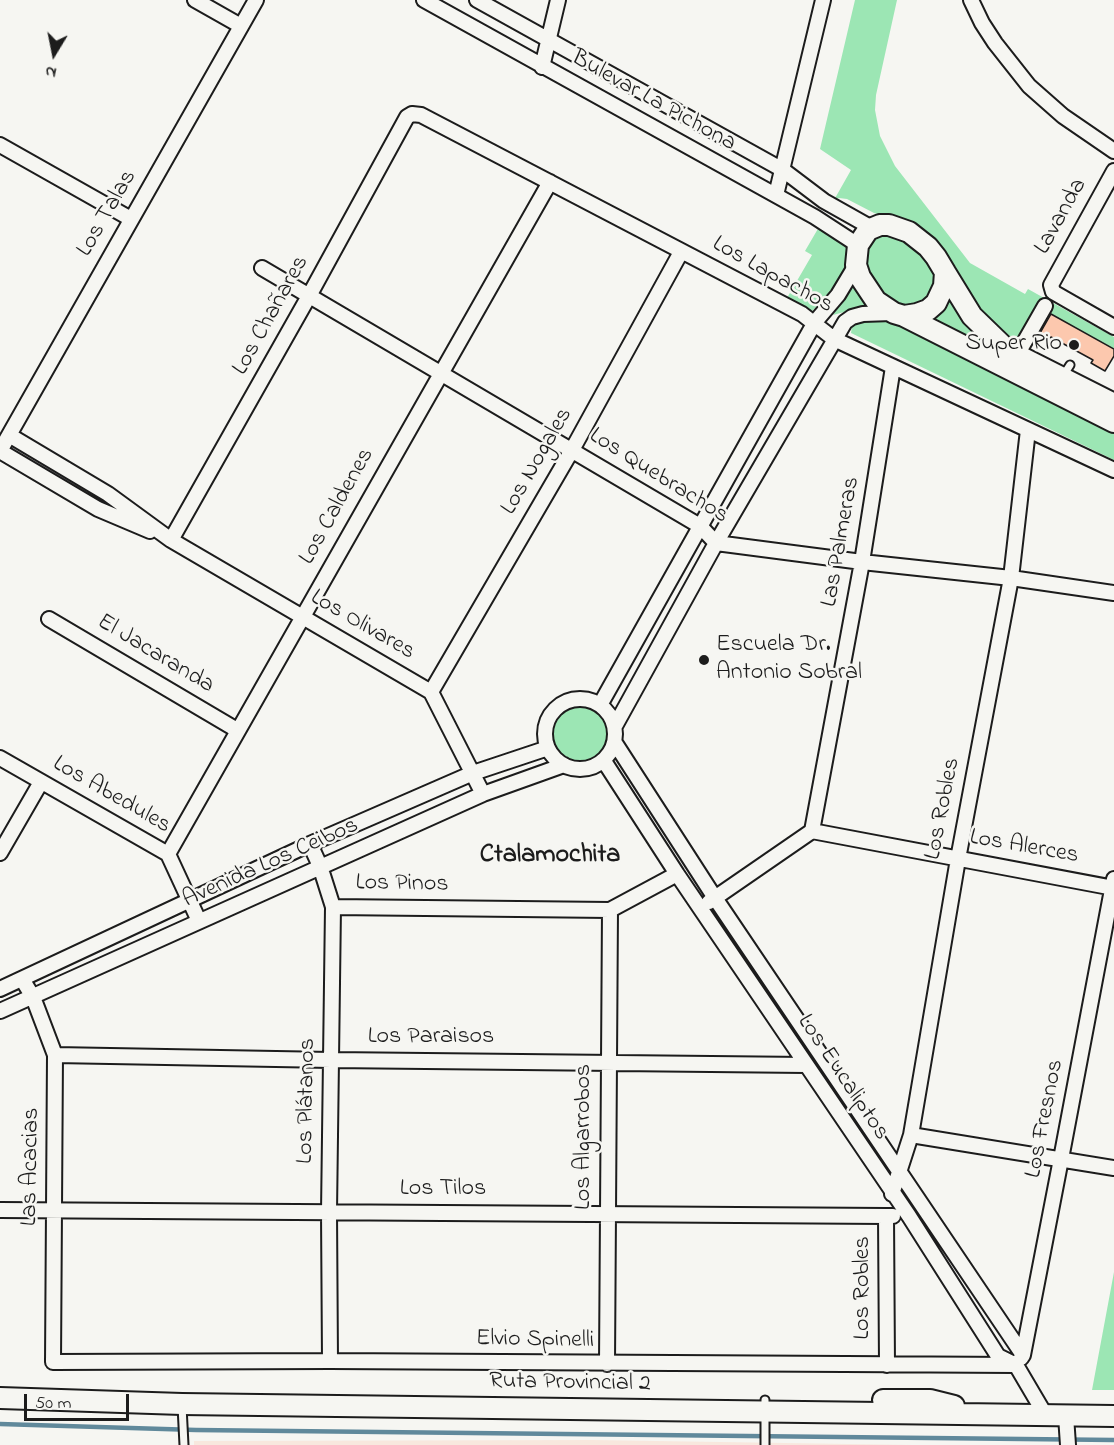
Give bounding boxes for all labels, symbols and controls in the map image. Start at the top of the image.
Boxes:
north arrow [24,24,84,84]
street label: Bulevar La Pichona [565,45,741,159]
text: N [43,59,58,84]
street label: Los Talas [72,165,144,263]
street label: Lavanda [1029,174,1095,260]
street label: Los Lapachos [706,231,838,321]
street label: Los Chañares [227,251,317,381]
place label: Super Rio [966,331,1062,359]
marker: Super Rio [1067,338,1081,352]
street label: Los Nogales [496,403,580,521]
street label: Los Quebrachos [583,423,733,531]
street label: Los Caldenes [294,444,382,570]
street label: Las Palmeras [816,475,868,609]
street label: Los Olivares [304,584,420,668]
street label: El Jacaranda [91,609,219,701]
place label: Escuela Dr. Antonio Sobral [716,632,862,688]
marker: Escuela Dr. Antonio Sobral [697,653,711,667]
street label: Los Abedules [47,751,175,841]
street label: Los Robles [920,755,968,863]
street label: Avenida Los Ceibos [179,812,363,916]
street label: Los Alerces [967,824,1081,872]
district label: Ctalamochita [480,841,620,873]
street label: Los Pinos [355,870,449,900]
street label: Los Eucaliptos [789,1010,895,1146]
street label: Los Paraisos [368,1024,494,1052]
street label: Los Plátanos [293,1038,323,1164]
street label: Los Fresnos [1020,1057,1072,1181]
street label: Los Algarrobos [571,1064,599,1210]
street label: Las Acacias [17,1107,47,1227]
street label: Los Tilos [400,1176,486,1204]
street label: Los Robles [850,1236,878,1340]
street label: Elvio Spinelli [476,1326,594,1356]
street label: Ruta Provincial 2 [489,1368,651,1400]
scale bar [27,1382,132,1420]
text: 50 m [35,1391,72,1417]

